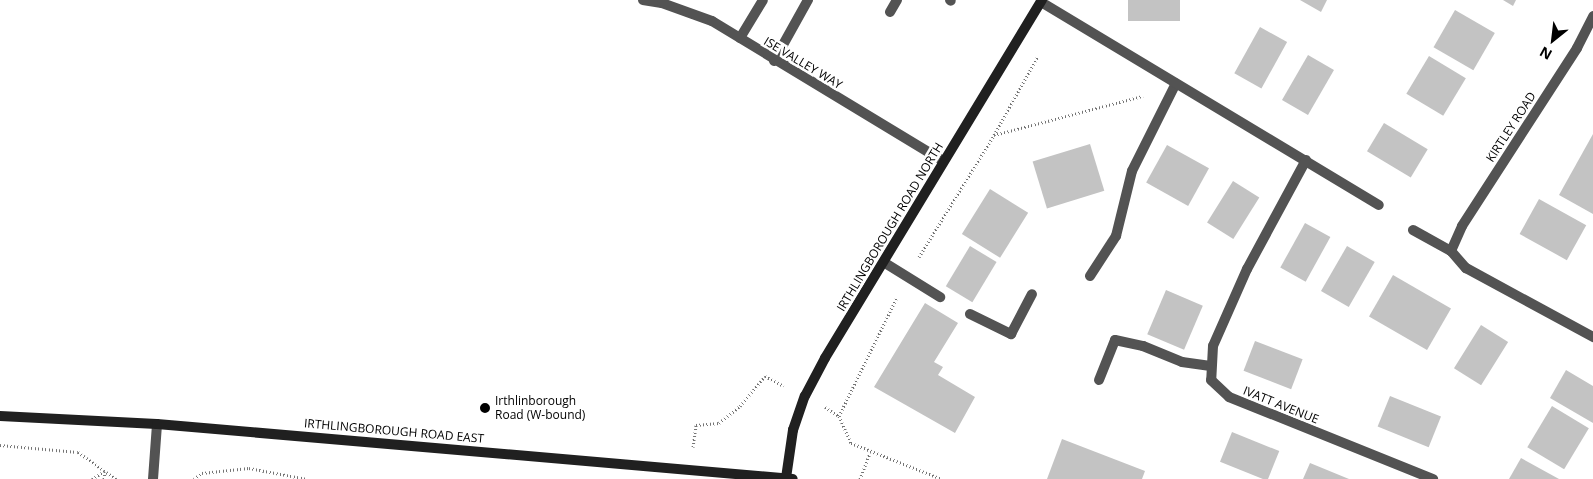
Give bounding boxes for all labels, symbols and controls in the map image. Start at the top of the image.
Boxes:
north arrow [1528,15,1578,65]
street label: ISE VALLEY WAY [761,34,845,92]
text: N [1536,42,1555,65]
street label: KIRTLEY ROAD [1483,89,1539,165]
street label: IRTHLINGBOROUGH ROAD NORTH [834,140,946,314]
street label: IVATT AVENUE [1241,383,1321,427]
place label: Irthlinborough Road (W-bound) [495,394,585,422]
marker: Irthlinborough Road (W-bound) [479,402,491,414]
street label: IRTHLINGBOROUGH ROAD EAST [303,416,485,446]

